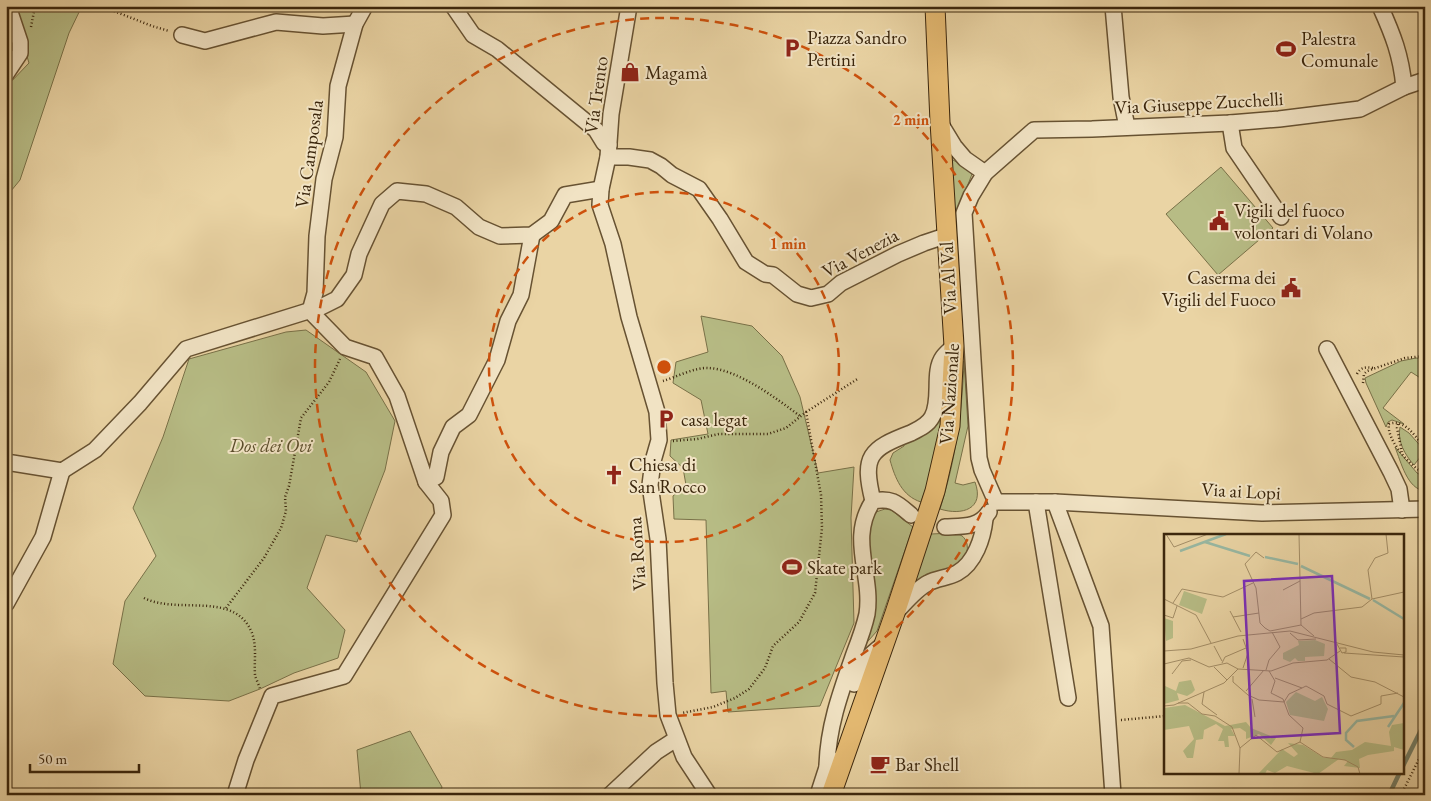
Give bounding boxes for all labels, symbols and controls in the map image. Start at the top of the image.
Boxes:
place label: Piazza Sandro Pertini [807,25,907,72]
place label: Palestra Comunale [1301,26,1378,73]
parking icon: Piazza Sandro Pertini [781,37,803,59]
sports icon: Palestra Comunale [1275,38,1297,60]
street label: Via Trento [578,54,614,136]
place label: Magamà [645,60,708,85]
shop icon: Magamà [619,61,641,83]
street label: Via Giuseppe Zucchelli [1114,86,1284,120]
street label: Via Camposala [289,98,329,210]
text: 2 min [893,110,930,129]
place label: Vigili del fuoco volontari di Volano [1234,198,1373,245]
public building icon: Vigili del fuoco volontari di Volano [1208,210,1230,232]
street label: Via Venezia [817,222,903,284]
text: 1 min [770,234,807,253]
street label: Via Al Val [934,240,962,315]
place label: Caserma dei Vigili del Fuoco [1162,265,1276,312]
public building icon: Caserma dei Vigili del Fuoco [1280,277,1302,299]
street label: Via Nazionale [933,343,965,445]
centre of rings [655,358,673,376]
place label: casa legat [681,407,747,432]
parking icon: casa legat [655,408,677,430]
park label: Dos dei Ovi [229,433,314,458]
place label: Chiesa di San Rocco [629,452,706,499]
church icon: Chiesa di San Rocco [603,464,625,486]
street label: Via ai Lopi [1201,476,1282,506]
street label: Via Roma [622,516,652,592]
inset map [1164,534,1404,774]
place label: Skate park [807,555,883,580]
sports icon: Skate park [781,556,803,578]
scale bar [30,741,139,773]
text: 50 m [38,749,67,768]
place label: Bar Shell [895,752,959,777]
cafe icon: Bar Shell [869,753,891,775]

